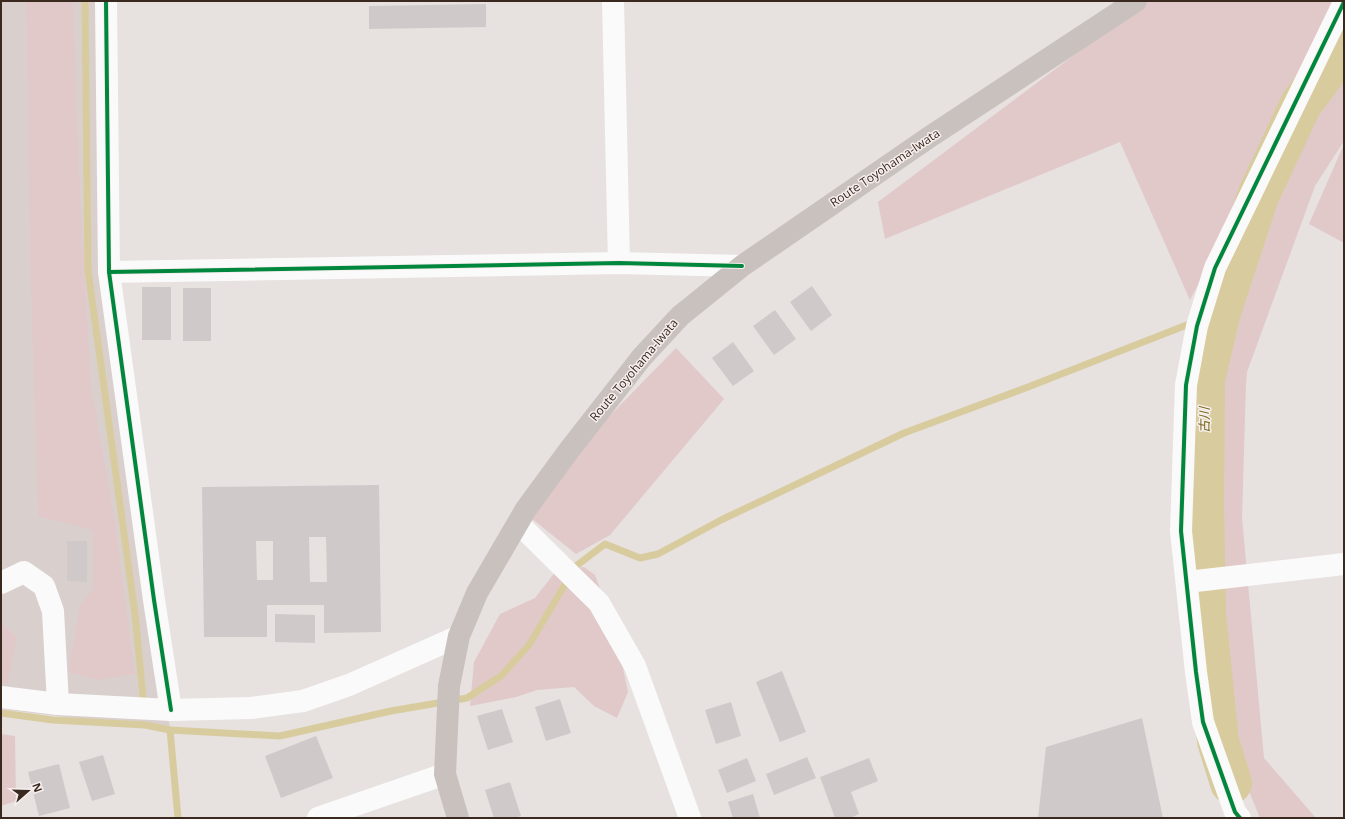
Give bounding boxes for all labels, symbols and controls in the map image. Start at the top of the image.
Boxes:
street label: Route Toyohama-Iwata [826,124,943,211]
street label: Route Toyohama-Iwata [586,315,682,425]
water label: 古川 [1195,405,1213,433]
north arrow [8,771,48,811]
text: N [29,781,46,794]

